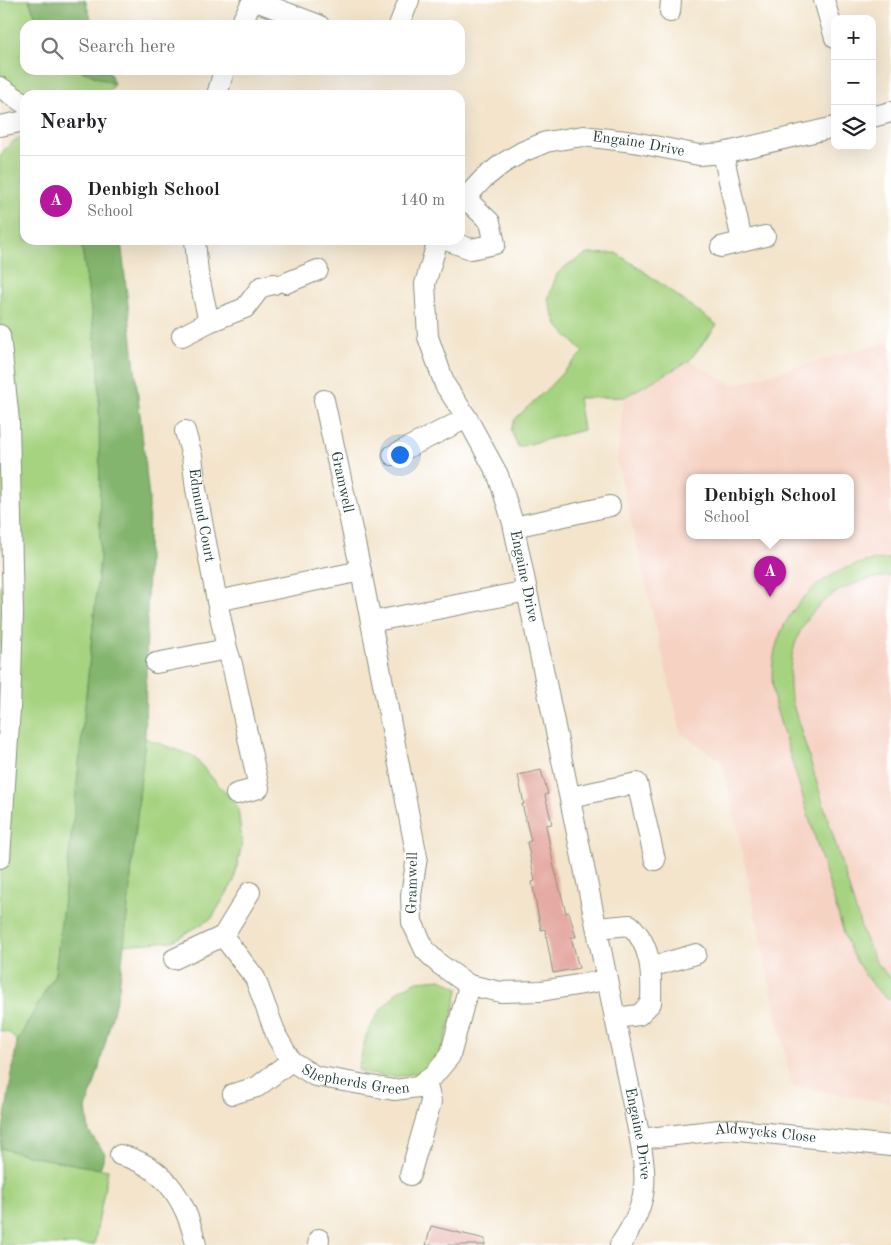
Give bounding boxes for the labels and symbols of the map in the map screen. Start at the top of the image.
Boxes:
street label: Engaine Drive [591,130,686,159]
your location [387,442,413,468]
street label: Gramwell [328,450,356,514]
street label: Edmund Court [186,467,217,564]
street label: Engaine Drive [507,529,541,623]
pin: A [754,556,786,597]
street label: Gramwell [405,852,421,914]
street label: Shepherds Green [298,1062,411,1098]
street label: Engaine Drive [622,1086,652,1180]
street label: Aldwycks Close [714,1121,817,1146]

